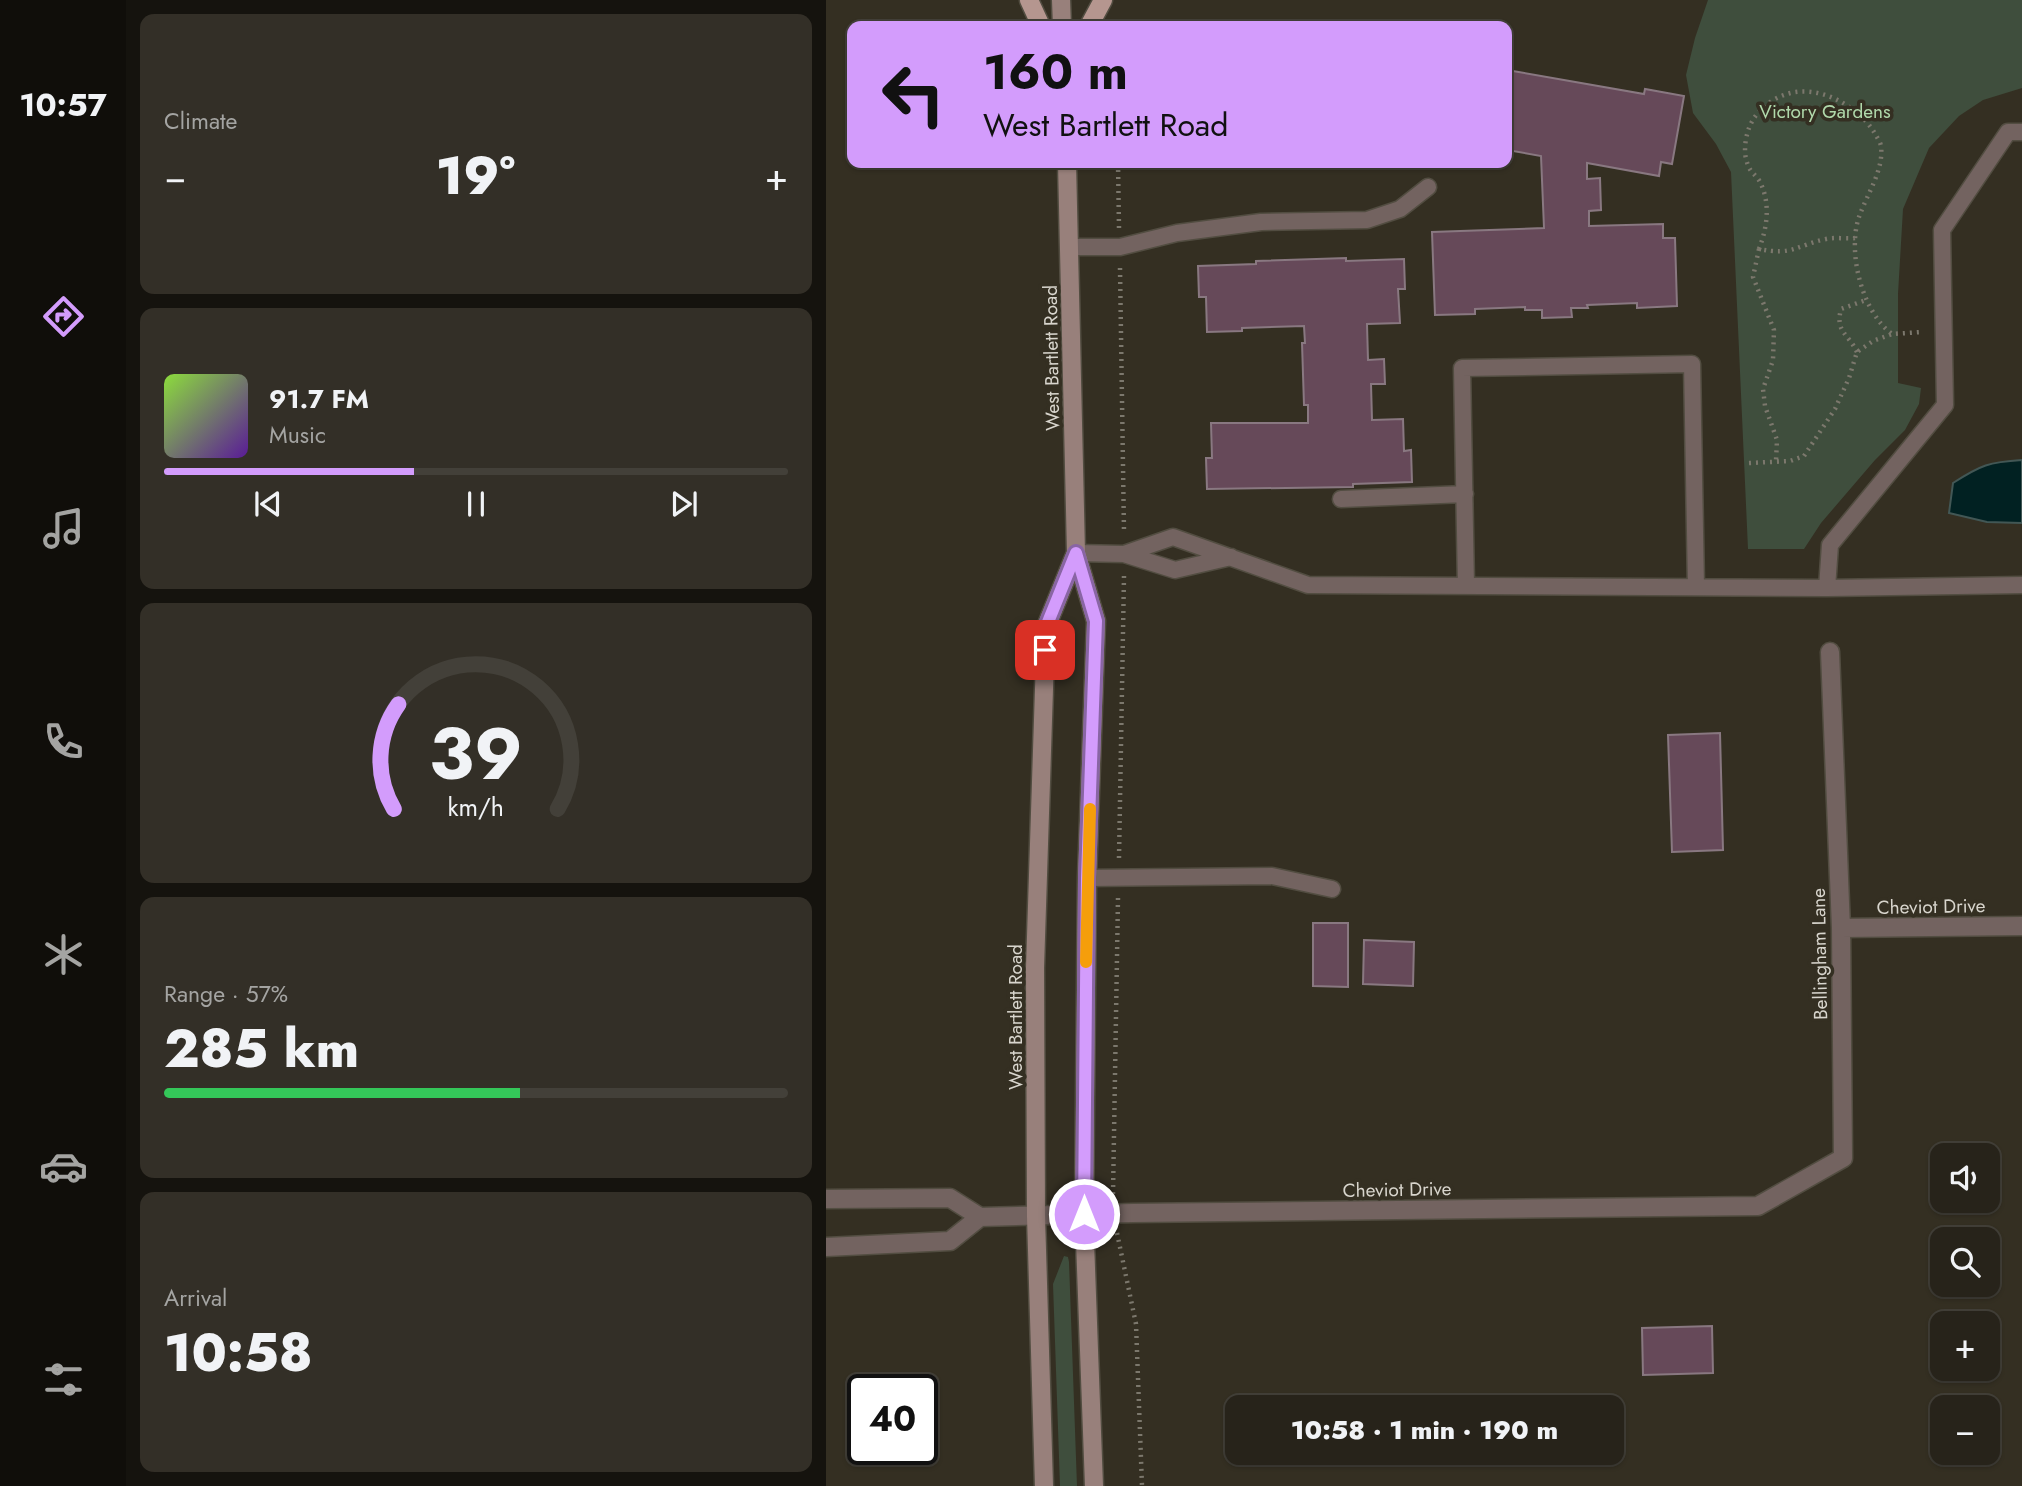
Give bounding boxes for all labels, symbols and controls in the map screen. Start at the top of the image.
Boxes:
text: 160 m [983,37,1128,107]
icon: left [868,49,959,140]
text: 10:57 [19,82,107,128]
park label: Victory Gardens [1759,98,1891,125]
text: West Bartlett Road [983,102,1229,148]
text: Climate [164,104,237,138]
text: 19° [436,138,515,214]
text: − [164,149,186,204]
text: + [765,149,788,204]
street label: West Bartlett Road [1037,285,1066,431]
icon: directions [39,292,88,341]
text: 91.7 FM [269,380,369,418]
text: Music [269,418,326,452]
icon: previous [249,485,287,523]
icon: pause [457,485,495,523]
icon: next [665,485,703,523]
icon: music [39,504,88,553]
pin [1015,620,1075,680]
icon: arrive [1026,631,1064,669]
text: 39 [429,701,523,806]
icon: phone [39,717,88,766]
text: km/h [448,789,504,825]
street label: Bellingham Lane [1805,888,1834,1020]
street label: Cheviot Drive [1876,892,1986,921]
icon: climate [39,930,88,979]
street label: West Bartlett Road [1002,944,1029,1090]
text: Range · 57% [164,977,288,1011]
text: 285 km [164,1011,359,1087]
icon: car [39,1142,88,1191]
map controls [1930,1143,2000,1465]
button: sound [1930,1143,2000,1213]
street label: Cheviot Drive [1342,1175,1452,1204]
position arrow [1047,1177,1121,1251]
button: search [1930,1227,2000,1297]
text: Arrival [164,1281,227,1315]
button: + [1930,1311,2000,1381]
text: 10:58 [164,1315,313,1391]
icon: filters [39,1355,88,1404]
speed limit sign: 40 [847,1374,938,1465]
button: − [1930,1395,2000,1465]
text: 10:58 · 1 min · 190 m [1291,1411,1558,1449]

